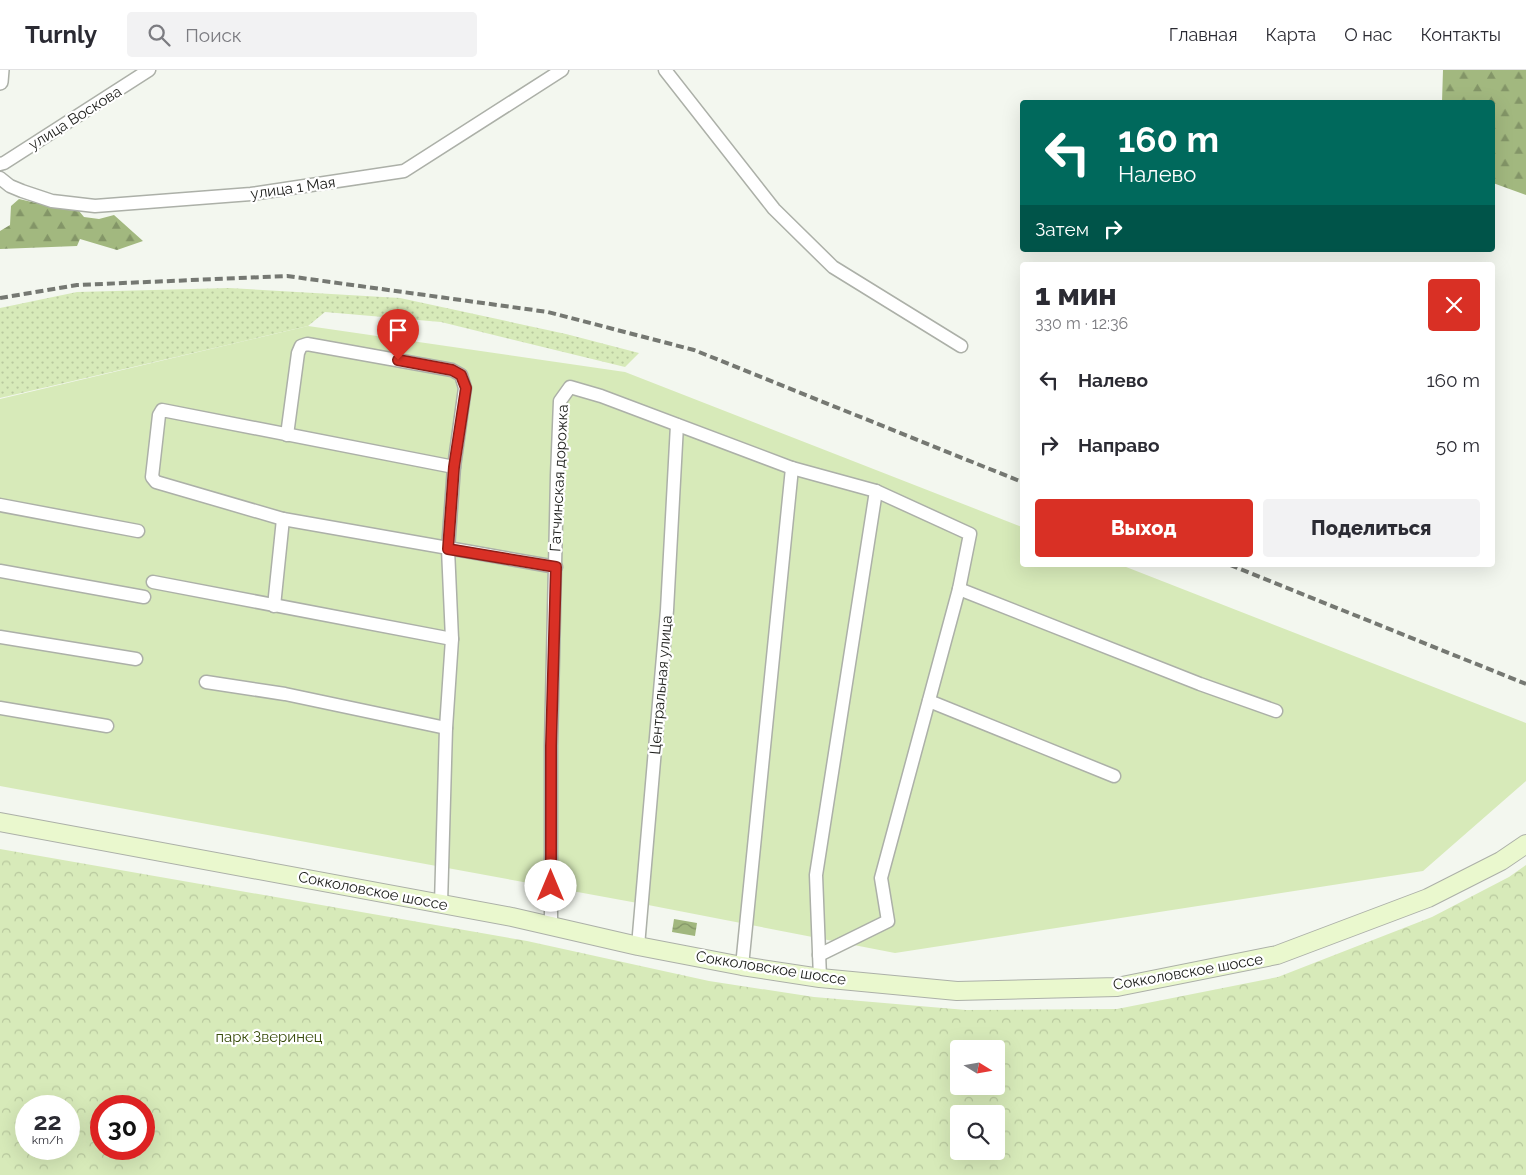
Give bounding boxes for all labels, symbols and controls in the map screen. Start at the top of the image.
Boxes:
search box [127,12,477,57]
text: Turnly [25,20,97,49]
icon: search [145,21,173,49]
text: Поиск [185,24,242,46]
text: Главная [1169,24,1237,45]
text: Карта [1265,24,1316,45]
text: О нас [1344,24,1392,45]
text: Контакты [1420,24,1501,45]
street label: улица Воскова [25,82,125,154]
text: 160 m [1118,119,1219,160]
icon: left [1035,120,1100,185]
text: Налево [1118,161,1196,187]
street label: улица 1 Мая [249,173,337,203]
icon: right [1099,215,1127,243]
text: Затем [1035,218,1089,240]
text: 1 мин [1035,277,1117,312]
button: close [1428,279,1480,331]
pin [377,309,419,360]
text: 330 m · 12:36 [1035,314,1128,333]
icon: arrive [384,316,412,344]
icon: left [1035,366,1063,394]
text: Налево [1078,369,1148,391]
text: 160 m [1426,369,1480,391]
street label: Гатчинская дорожка [546,404,572,552]
icon: right [1035,431,1063,459]
text: Направо [1078,434,1159,456]
text: 50 m [1436,434,1480,456]
button: Выход [1035,499,1253,557]
button: Поделиться [1263,499,1480,557]
street label: Центральная улица [646,615,676,755]
position arrow [524,859,576,911]
street label: Сокколовское шоссе [297,868,450,914]
street label: Сокколовское шоссе [695,947,848,989]
street label: Сокколовское шоссе [1112,950,1265,994]
park label: парк Зверинец [216,1028,323,1046]
north arrow [950,1040,1005,1095]
map controls [950,1040,1005,1160]
speed limit sign: 30 [90,1095,155,1160]
button: search [950,1105,1005,1160]
text: 22 [33,1106,62,1136]
text: km/h [32,1133,63,1147]

